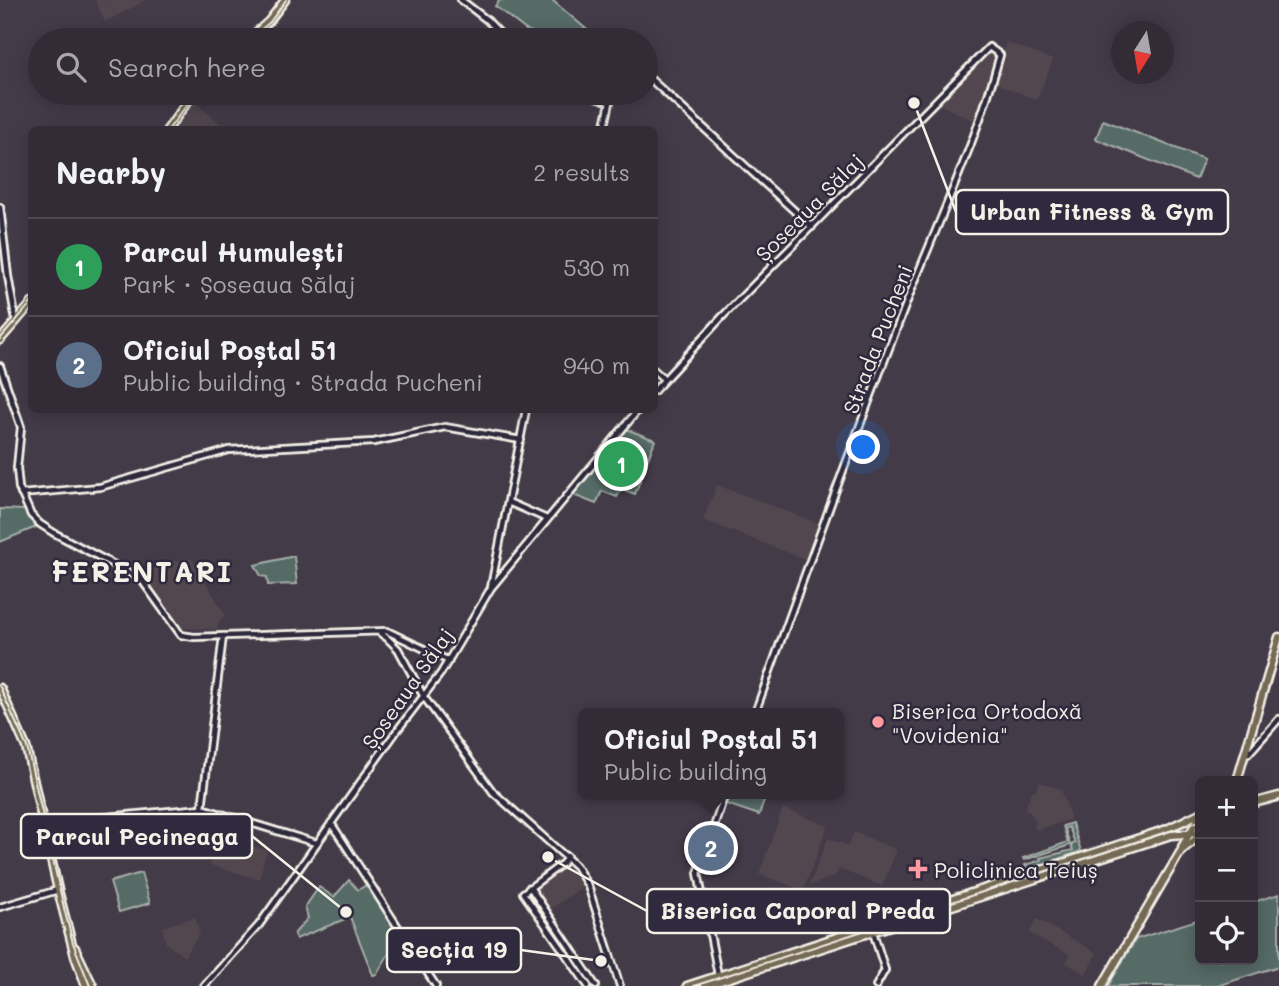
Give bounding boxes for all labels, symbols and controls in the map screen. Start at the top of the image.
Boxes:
north arrow [1111,21,1174,84]
search box [28,28,658,105]
icon: search [52,48,90,86]
text: Search here [108,50,266,84]
street label: Șoseaua Sălaj [749,147,870,268]
text: Nearby [56,152,166,192]
text: 2 results [533,157,630,187]
callout: Urban Fitness & Gym [956,190,1228,234]
text: Urban Fitness & Gym [970,196,1214,226]
text: Parcul Humulești [123,235,344,269]
text: 1 [74,252,84,282]
text: 530 m [563,252,630,282]
street label: Strada Pucheni [836,261,918,417]
text: Park · Șoseaua Sălaj [123,269,356,299]
text: Oficiul Poștal 51 [123,333,337,367]
text: 2 [73,350,85,380]
text: 940 m [563,350,630,380]
text: Public building · Strada Pucheni [123,367,483,397]
your location [846,430,880,464]
pin: 1 [598,438,644,490]
district label: FERENTARI [51,553,233,589]
street label: Șoseaua Sălaj [355,622,460,755]
place label: Biserica Ortodoxă "Vovidenia" [892,697,1082,748]
popup [578,708,844,799]
marker: Biserica Ortodoxă "Vovidenia" [870,714,886,730]
text: Oficiul Poștal 51 [604,722,818,756]
text: Public building [604,756,767,786]
map controls [1195,776,1258,965]
button: + [1195,776,1258,839]
callout: Parcul Pecineaga [21,814,252,858]
text: Parcul Pecineaga [35,821,239,851]
pin: 2 [688,822,734,874]
button: − [1195,839,1258,902]
place label: Policlinica Teiuș [934,856,1098,884]
marker: Policlinica Teiuș [908,859,928,879]
callout: Biserica Caporal Preda [647,889,950,933]
text: Biserica Caporal Preda [661,895,935,925]
button: locate [1195,902,1258,965]
callout: Secția 19 [387,928,521,972]
text: Secția 19 [401,934,507,965]

